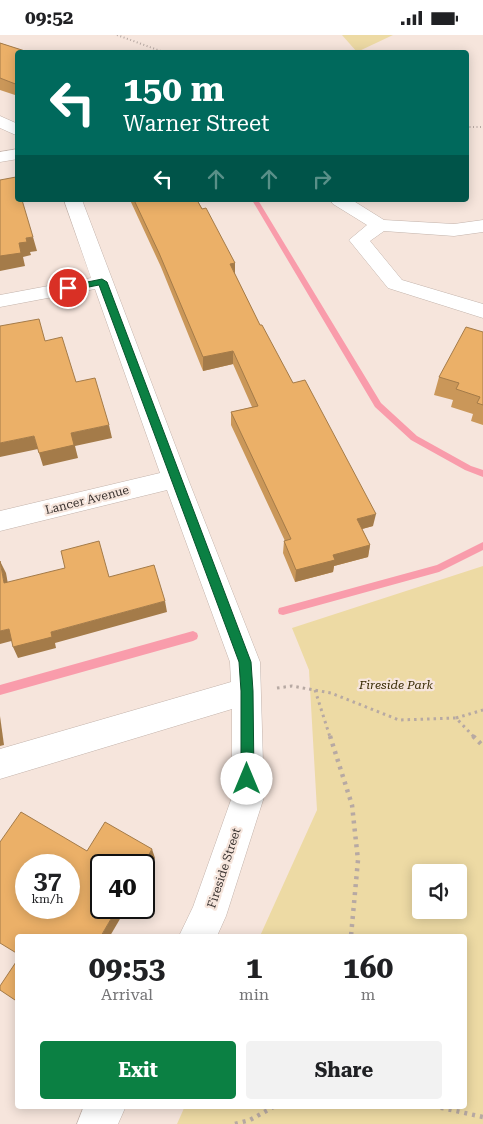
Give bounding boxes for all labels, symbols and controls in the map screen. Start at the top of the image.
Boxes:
text: 09:52 [25,6,74,29]
text: 150 m [123,69,224,110]
icon: left [40,70,105,135]
text: Warner Street [123,111,269,136]
icon: left [149,165,177,193]
icon: ahead [202,165,230,193]
icon: ahead [255,165,283,193]
icon: right [308,165,336,193]
pin [47,267,89,309]
icon: arrive [54,274,82,302]
street label: Lancer Avenue [44,483,131,517]
park label: Fireside Park [358,678,434,692]
position arrow [220,752,272,804]
street label: Fireside Street [204,826,244,910]
speed limit sign: 40 [90,854,155,919]
map controls [412,864,467,919]
button: sound [412,864,467,919]
text: 37 [33,866,62,895]
text: km/h [31,892,64,906]
text: 09:53 [89,950,165,985]
text: 1 [246,950,262,985]
text: 160 [343,950,393,985]
text: Arrival [101,985,153,1004]
text: min [239,985,269,1004]
text: m [361,985,375,1004]
button: Exit [40,1041,236,1099]
button: Share [246,1041,442,1099]

